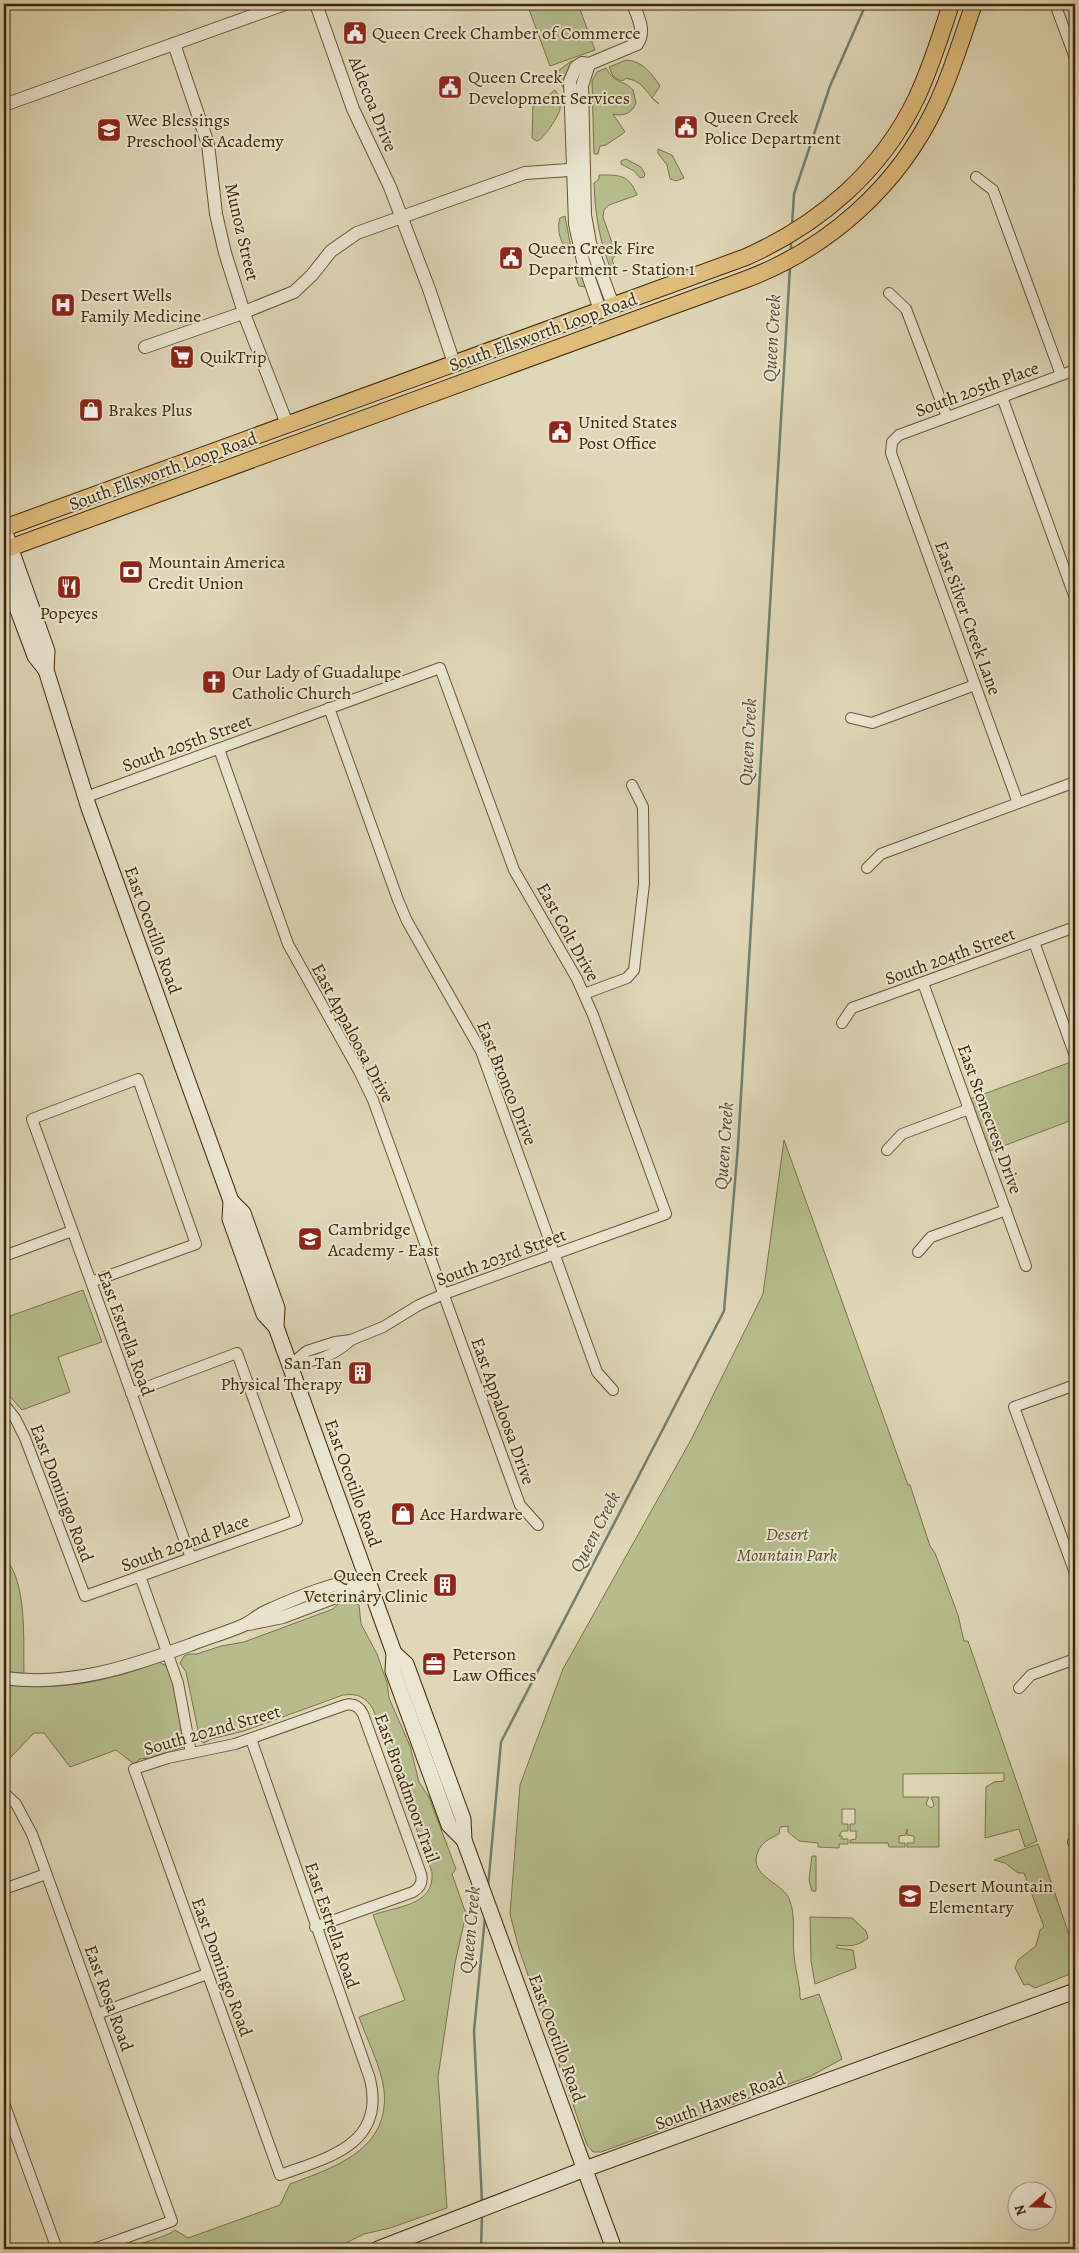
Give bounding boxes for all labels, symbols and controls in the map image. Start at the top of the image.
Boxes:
public building icon: Queen Creek Chamber of Commerce [342,20,368,46]
place label: Queen Creek Chamber of Commerce [372,21,641,45]
street label: Aldecoa Drive [343,52,403,155]
place label: Queen Creek Development Services [468,65,630,110]
public building icon: Queen Creek Development Services [437,74,463,100]
place label: Queen Creek Police Department [704,105,841,150]
place label: Wee Blessings Preschool & Academy [125,108,284,153]
public building icon: Queen Creek Police Department [673,114,699,140]
school or university icon: Wee Blessings Preschool & Academy [96,117,122,143]
street label: Munoz Street [219,181,265,283]
place label: Queen Creek Fire Department - Station 1 [528,236,695,281]
public building icon: Queen Creek Fire Department - Station 1 [498,245,524,271]
place label: Desert Wells Family Medicine [80,283,201,328]
street label: South Ellsworth Loop Road [446,287,641,377]
hospital icon: Desert Wells Family Medicine [50,292,76,318]
water label: Queen Creek [757,293,787,383]
supermarket icon: QuikTrip [169,344,195,370]
place label: QuikTrip [200,345,267,369]
street label: South 205th Place [912,355,1042,423]
shop icon: Brakes Plus [78,397,104,423]
place label: Brakes Plus [108,398,192,422]
place label: United States Post Office [578,410,677,455]
public building icon: United States Post Office [547,419,573,445]
street label: South Ellsworth Loop Road [66,426,261,516]
street label: East Silver Creek Lane [929,538,1007,698]
place label: Mountain America Credit Union [148,550,286,595]
bank icon: Mountain America Credit Union [118,559,144,585]
restaurant icon: Popeyes [56,574,82,600]
place label: Popeyes [40,601,98,625]
place label: Our Lady of Guadalupe Catholic Church [232,660,401,705]
church icon: Our Lady of Guadalupe Catholic Church [201,669,227,695]
water label: Queen Creek [733,697,763,787]
street label: South 205th Street [119,708,255,778]
street label: East Ocotillo Road [119,863,187,997]
street label: East Colt Drive [531,878,605,986]
street label: South 204th Street [882,921,1018,991]
street label: East Appaloosa Drive [306,959,400,1107]
street label: East Bronco Drive [471,1017,543,1149]
street label: East Stonecrest Drive [952,1041,1028,1197]
water label: Queen Creek [708,1101,740,1191]
place label: Cambridge Academy - East [327,1217,440,1262]
street label: South 203rd Street [433,1222,569,1292]
school or university icon: Cambridge Academy - East [297,1226,323,1252]
street label: East Estrella Road [92,1267,160,1400]
street label: East Appaloosa Drive [465,1334,541,1488]
place label: San Tan Physical Therapy [220,1351,343,1396]
building icon: San Tan Physical Therapy [347,1360,373,1386]
street label: East Ocotillo Road [319,1416,387,1550]
street label: East Domingo Road [25,1421,99,1566]
water label: Queen Creek [563,1487,627,1577]
shop icon: Ace Hardware [390,1501,416,1527]
place label: Ace Hardware [419,1502,523,1526]
street label: South 202nd Place [118,1509,252,1577]
park label: Desert Mountain Park [737,1522,837,1567]
place label: Queen Creek Veterinary Clinic [303,1563,428,1608]
building icon: Queen Creek Veterinary Clinic [432,1572,458,1598]
place label: Peterson Law Offices [452,1642,537,1687]
office icon: Peterson Law Offices [421,1651,447,1677]
street label: South 202nd Street [141,1699,283,1761]
street label: East Broadmoor Trail [369,1710,445,1866]
street label: East Estrella Road [299,1859,365,1992]
place label: Desert Mountain Elementary [928,1874,1053,1919]
school or university icon: Desert Mountain Elementary [897,1883,923,1909]
water label: Queen Creek [453,1885,487,1975]
street label: East Domingo Road [186,1894,258,2040]
street label: East Rosa Road [79,1942,139,2055]
street label: East Ocotillo Road [523,1971,591,2105]
street label: South Hawes Road [652,2066,789,2136]
north arrow [1006,2180,1056,2230]
text: N [1010,2202,1031,2218]

